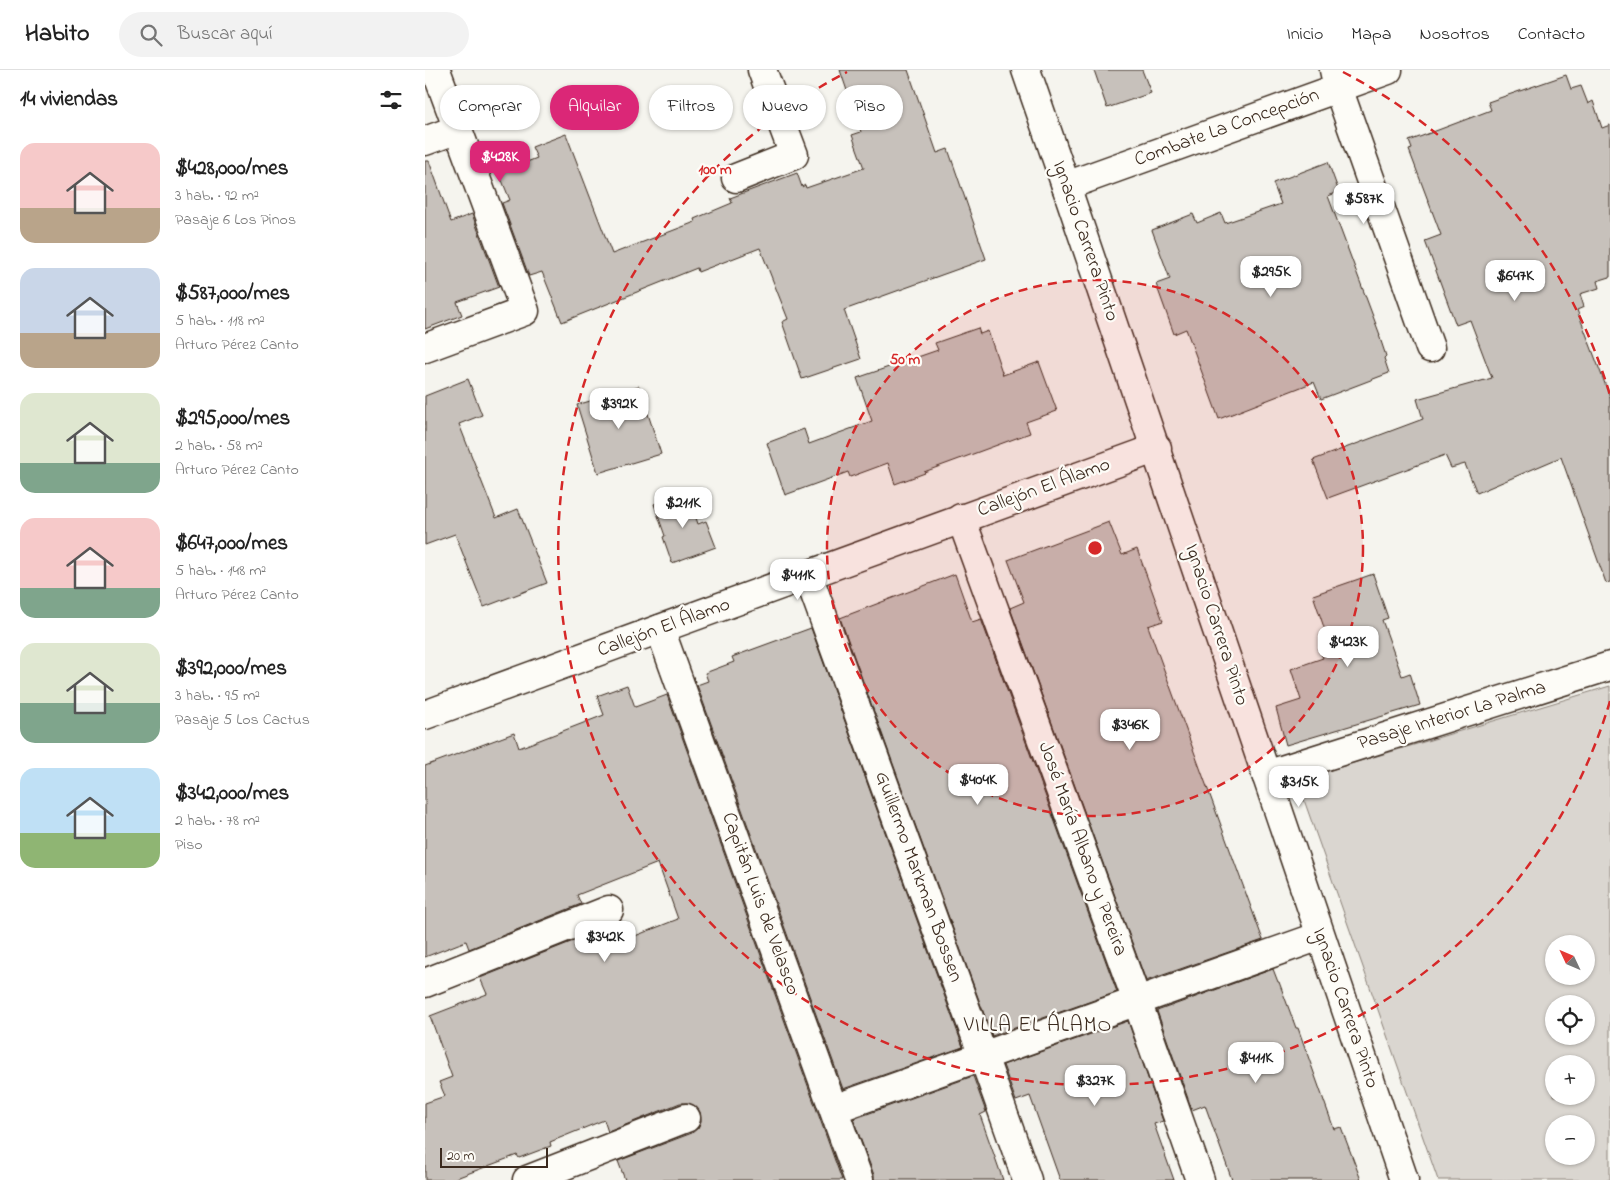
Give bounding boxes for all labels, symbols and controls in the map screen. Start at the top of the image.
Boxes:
search box [119,12,469,57]
text: Habito [25,17,89,52]
icon: search [137,21,165,49]
text: Buscar aquí [177,21,272,48]
text: Inicio [1286,22,1323,48]
text: Mapa [1351,22,1392,48]
text: Nosotros [1420,22,1490,48]
text: Contacto [1518,22,1585,48]
street label: Combate La Concepción [1130,81,1324,175]
text: 14 viviendas [20,85,118,115]
chip: Comprar [440,85,540,130]
chip: Alquilar [550,85,639,130]
chip: Filtros [649,85,733,130]
chip: Nuevo [743,85,826,130]
chip: Piso [836,85,903,130]
icon: filters [377,86,405,114]
pin: $428K [465,140,535,183]
text: $428K [481,145,519,169]
text: $428,000/mes [175,154,288,184]
street label: Ignacio Carrera Pinto [1043,157,1126,326]
text: 100 m [698,159,732,181]
icon: home [60,163,120,223]
pin: $587K [1329,182,1399,225]
text: 3 hab. · 92 m² [175,184,259,208]
text: $587K [1344,187,1384,211]
text: Pasaje 6 Los Pinos [175,208,296,232]
pin: $295K [1236,256,1306,298]
text: $295K [1251,260,1291,284]
pin: $647K [1480,260,1550,302]
text: $647K [1496,264,1534,288]
text: $587,000/mes [175,279,290,309]
icon: home [60,288,120,348]
text: 5 hab. · 118 m² [175,309,265,333]
text: Arturo Pérez Canto [175,333,299,357]
text: 50 m [890,349,921,371]
pin: $392K [584,388,654,430]
text: $392K [601,392,637,416]
text: $295,000/mes [175,404,290,434]
icon: home [60,413,120,473]
text: 2 hab. · 58 m² [175,434,263,458]
street label: Callejón El Álamo [973,450,1115,526]
text: Arturo Pérez Canto [175,458,299,482]
pin: $211K [648,486,718,529]
text: $211K [665,491,701,515]
text: $647,000/mes [175,529,288,559]
icon: home [60,538,120,598]
centre of rings [1086,539,1104,557]
street label: Ignacio Carrera Pinto [1175,540,1256,710]
pin: $411K [763,558,833,601]
text: 5 hab. · 148 m² [175,559,266,583]
text: $411K [781,563,815,587]
text: Arturo Pérez Canto [175,583,299,607]
street label: Callejón El Álamo [593,590,735,666]
pin: $423K [1313,626,1383,668]
text: $423K [1329,630,1367,654]
text: $392,000/mes [175,654,287,684]
icon: home [60,663,120,723]
street label: Pasaje Interior La Palma [1354,674,1550,758]
text: 3 hab. · 95 m² [175,684,260,708]
text: Pasaje 5 Los Cactus [175,708,310,732]
pin: $346K [1095,708,1165,751]
text: $346K [1111,713,1149,737]
street label: José María Albano y Pereira [1030,738,1134,960]
pin: $404K [943,764,1013,806]
pin: $315K [1264,766,1334,808]
street label: Guillermo Markman Bossen [866,768,970,987]
text: $404K [959,768,997,792]
text: $315K [1280,770,1318,794]
text: $342,000/mes [175,779,289,809]
icon: home [60,788,120,848]
street label: Capitán Luis de Velasco [713,808,807,1000]
text: 2 hab. · 78 m² [175,809,260,833]
text: Piso [175,833,203,857]
pin: $342K [570,920,640,963]
street label: Ignacio Carrera Pinto [1303,924,1386,1093]
text: $342K [586,925,624,949]
north arrow [1545,935,1595,985]
map controls [1545,935,1595,1165]
button: locate [1545,995,1595,1045]
district label: VILLA EL ÁLAMO [963,1010,1112,1041]
pin: $411K [1221,1042,1291,1084]
text: $411K [1239,1046,1273,1070]
button: + [1545,1055,1595,1105]
pin: $327K [1060,1064,1130,1107]
text: $327K [1076,1069,1114,1093]
button: − [1545,1115,1595,1165]
scale bar [440,1145,547,1168]
text: 20 m [447,1146,474,1167]

